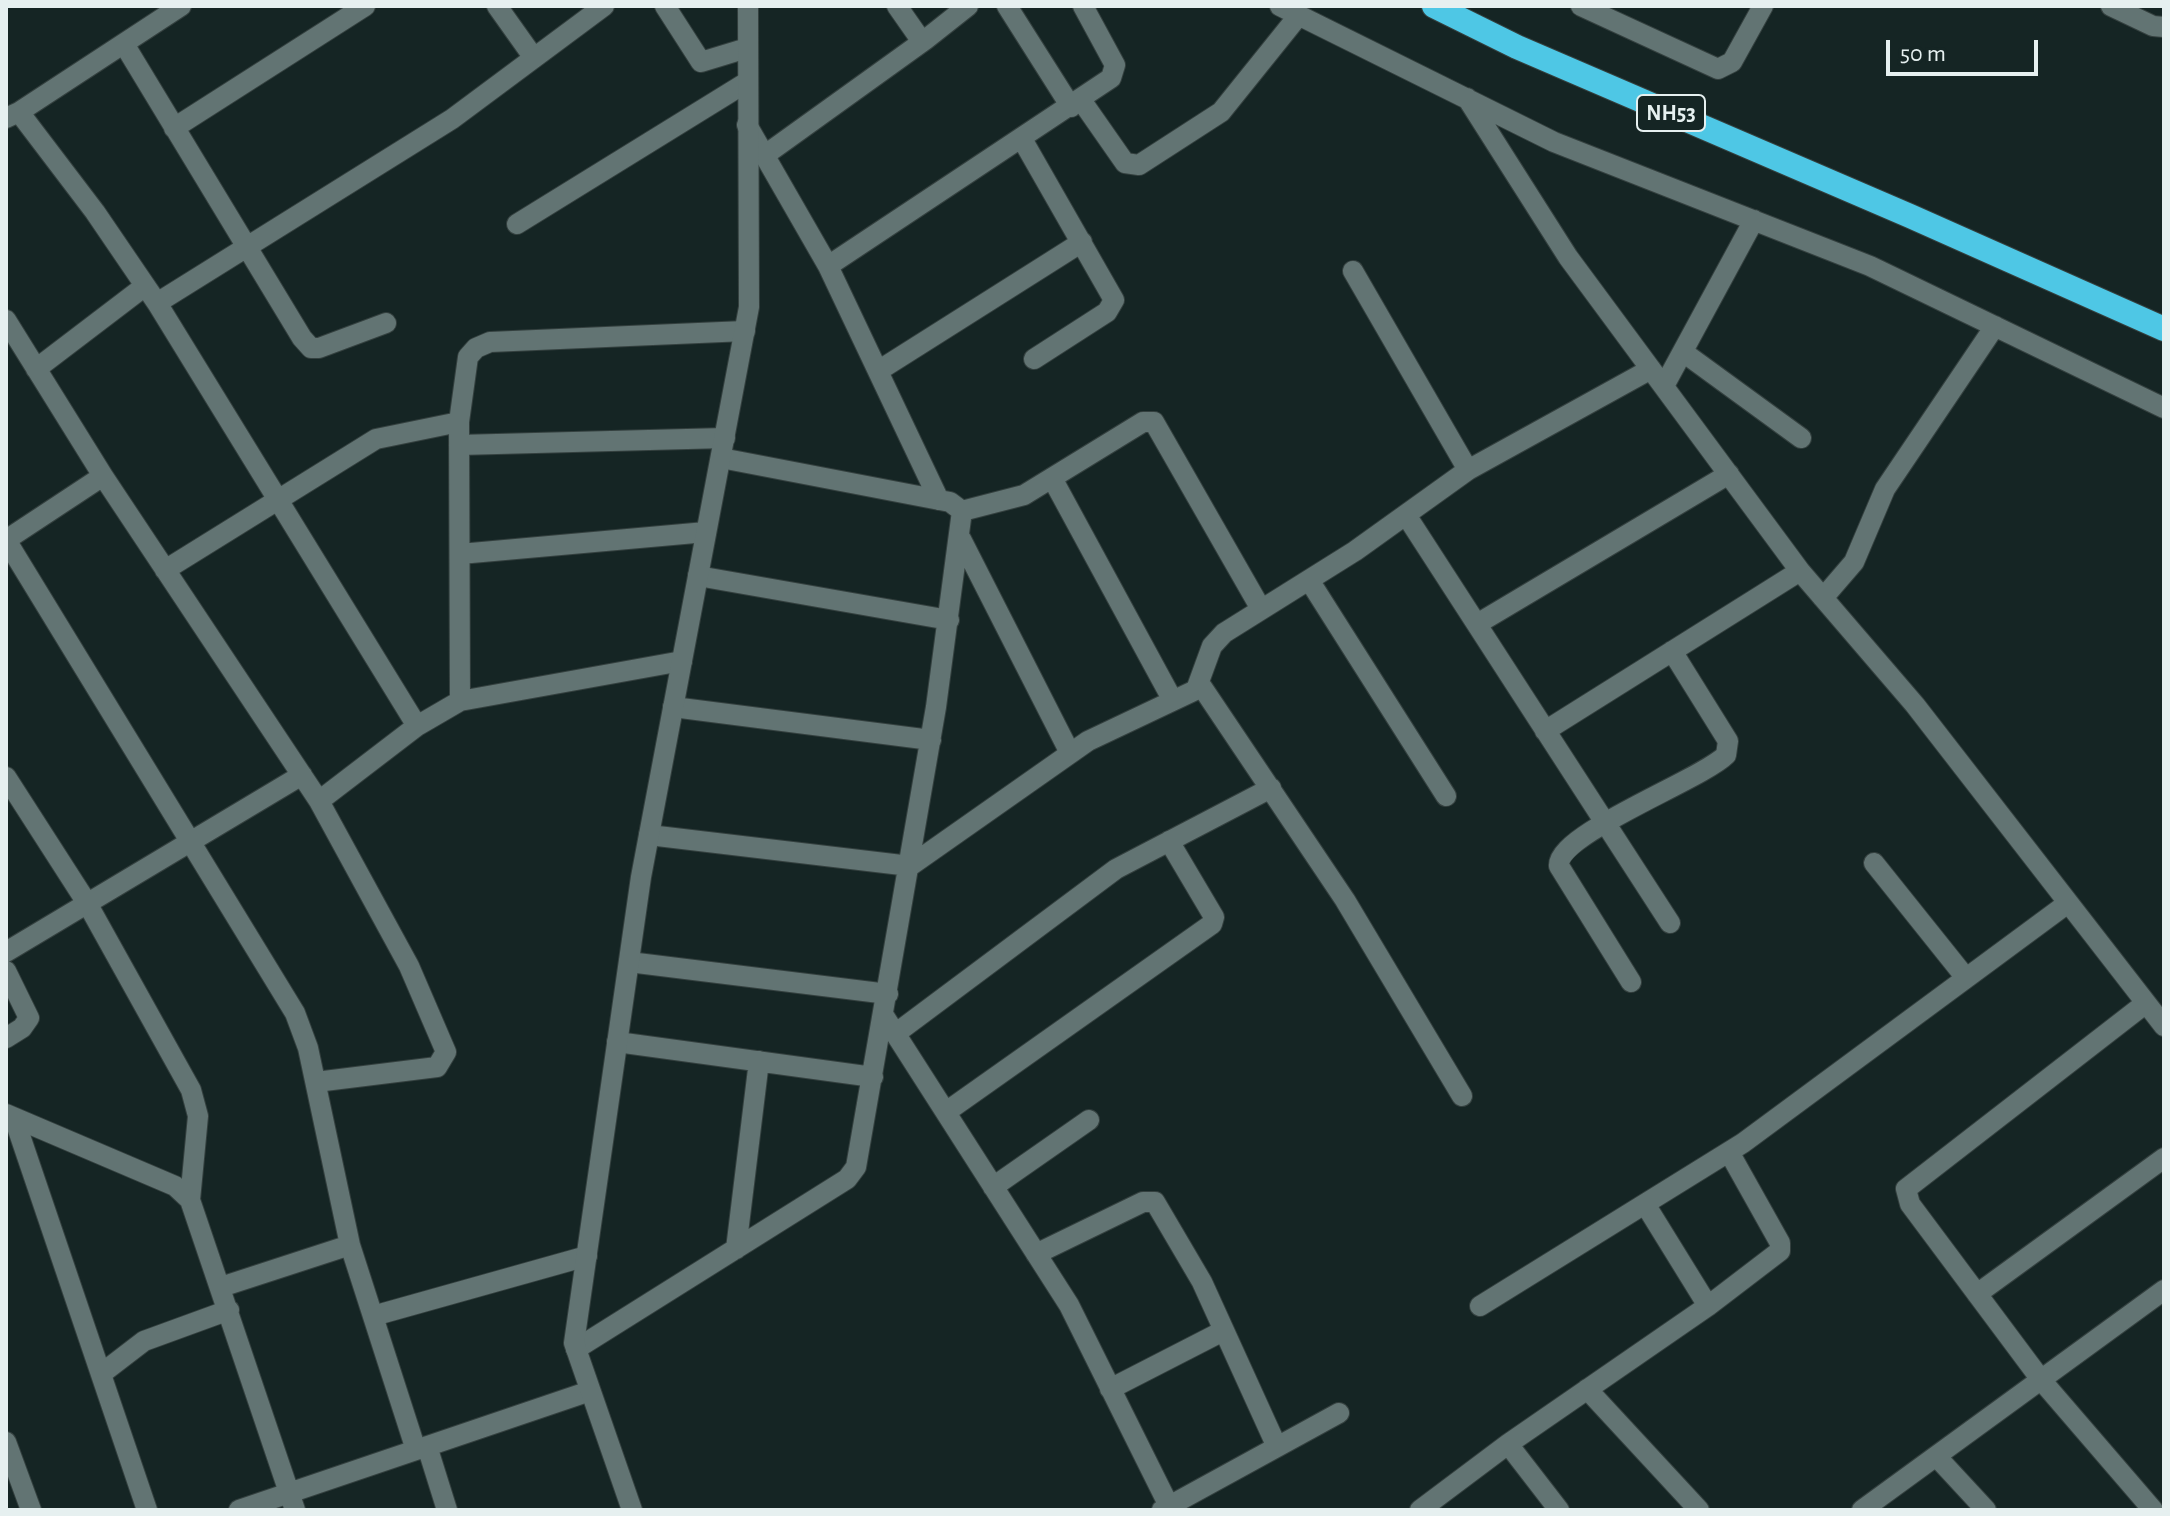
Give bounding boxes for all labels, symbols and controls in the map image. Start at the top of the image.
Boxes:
scale bar [1890,24,2042,74]
text: 50 m [1900,42,1946,66]
road number: NH53 [1637,95,1705,131]

